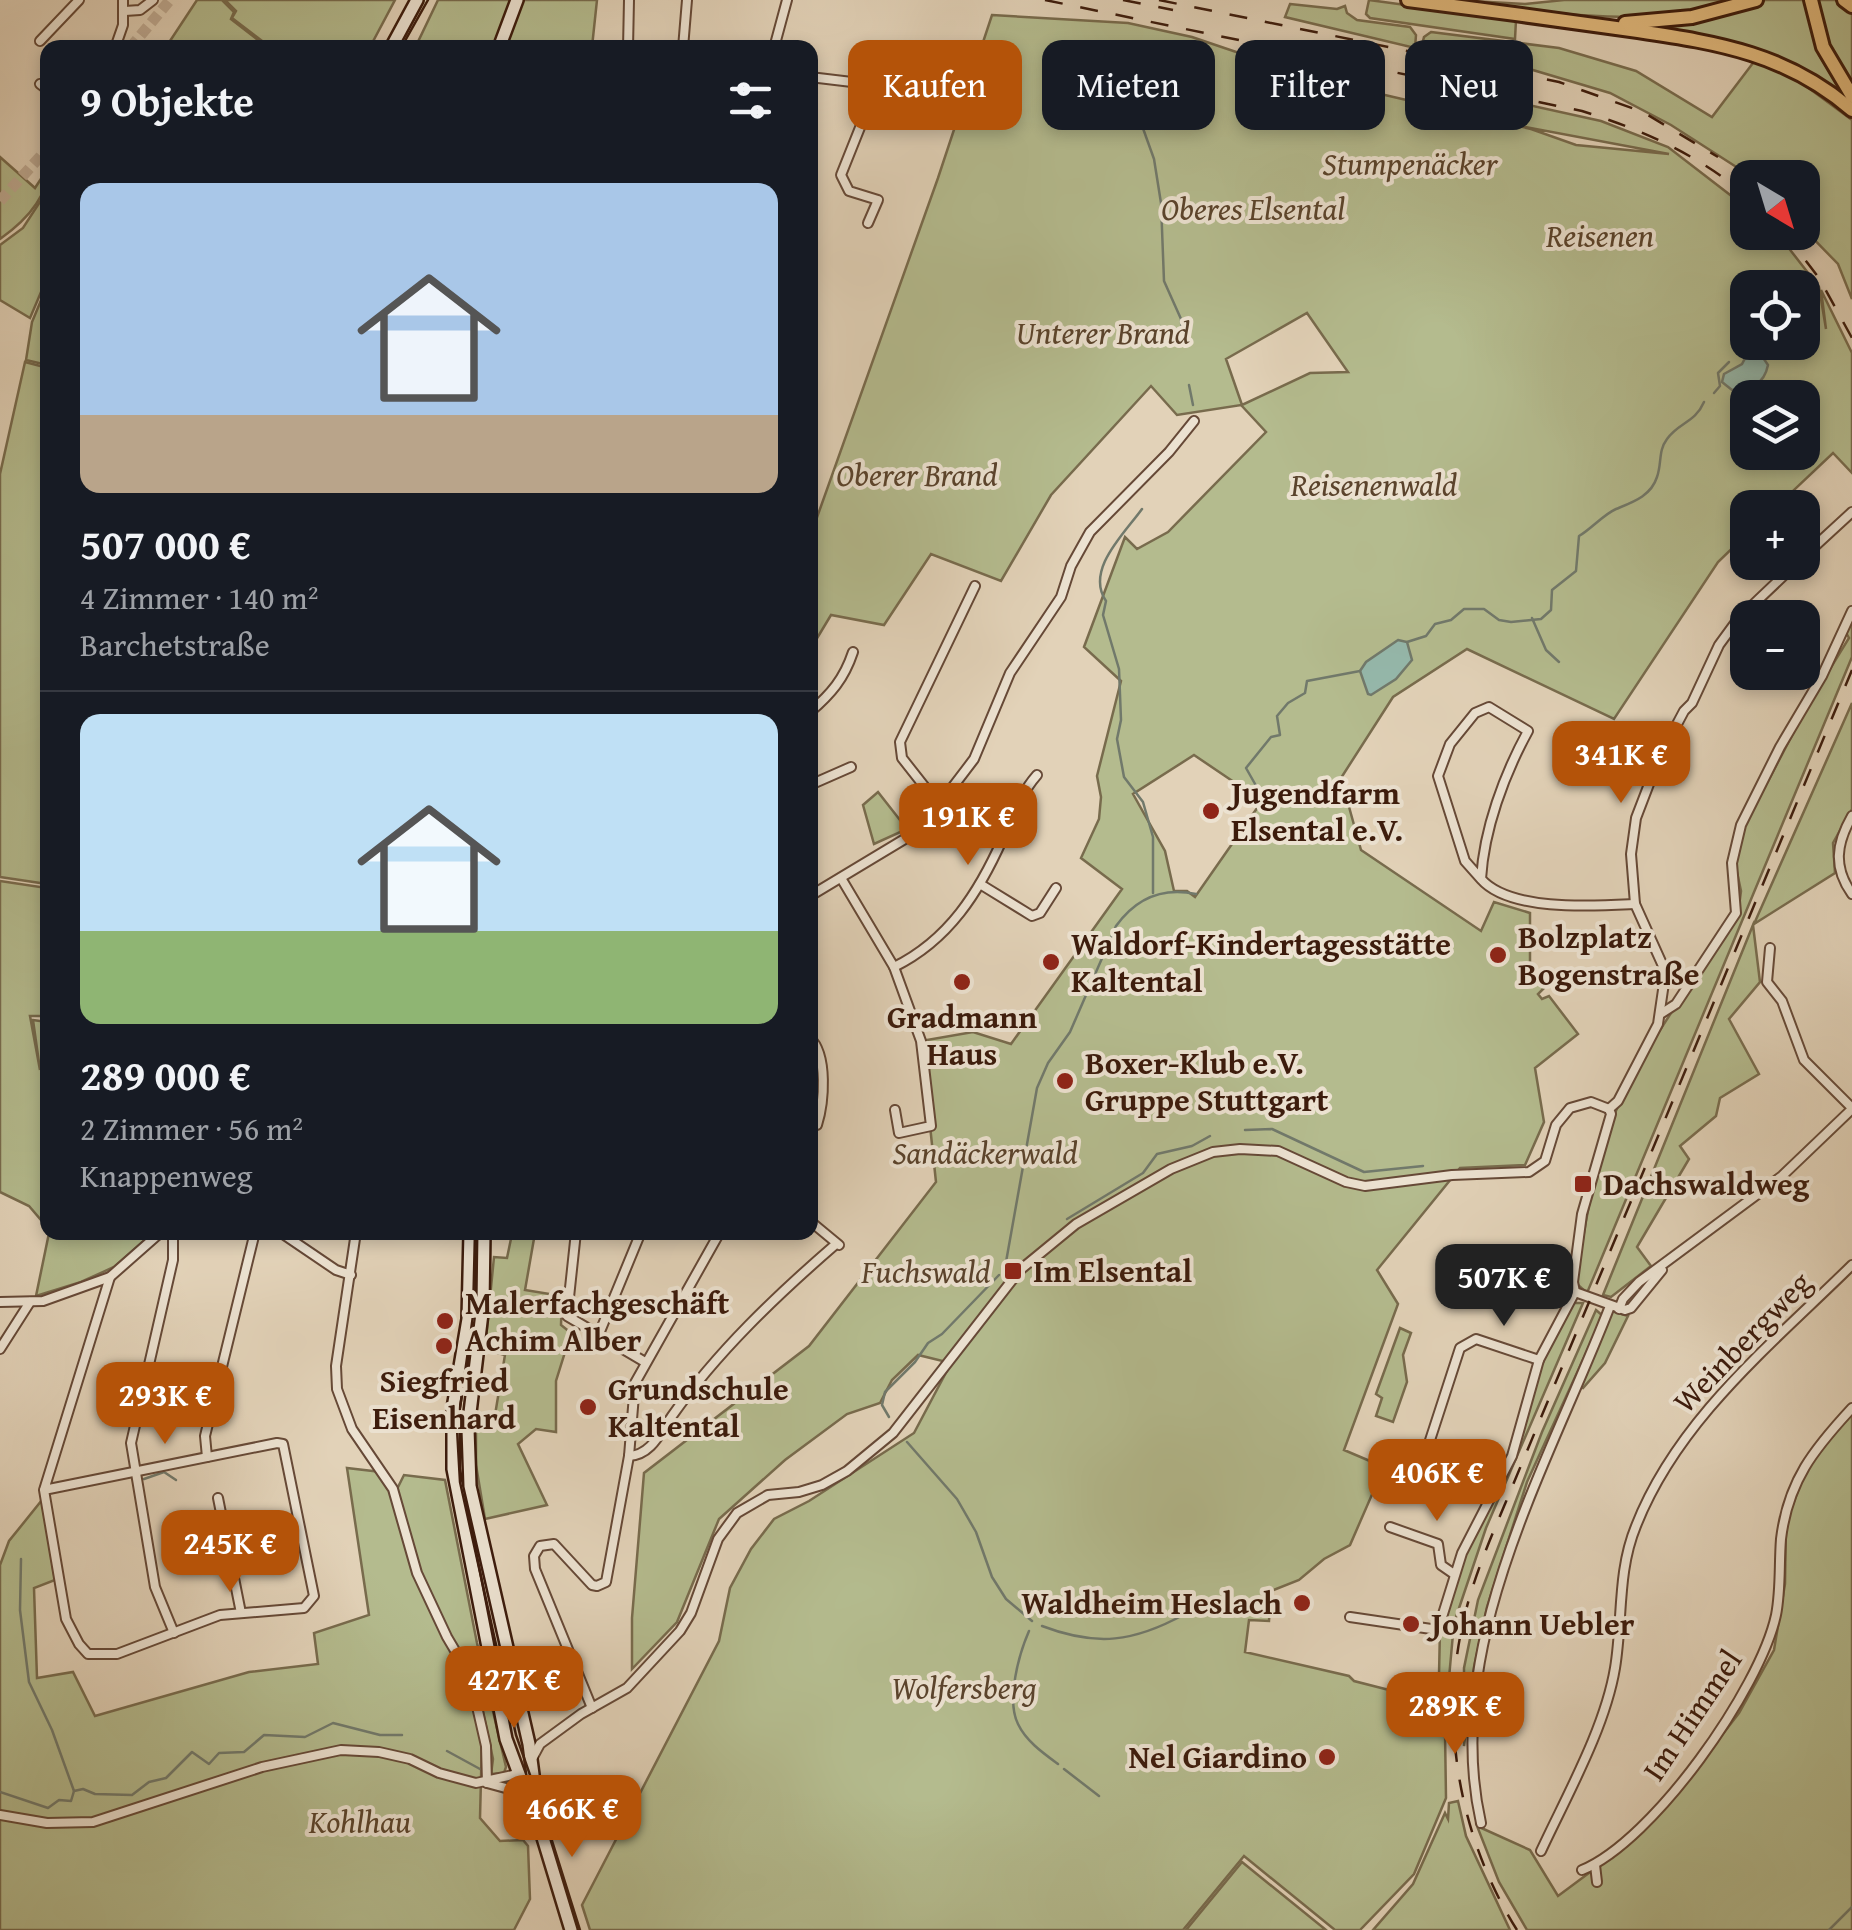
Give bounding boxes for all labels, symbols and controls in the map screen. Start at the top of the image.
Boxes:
chip: Kaufen [848,40,1022,130]
chip: Mieten [1042,40,1215,130]
chip: Filter [1235,40,1385,130]
chip: Neu [1405,40,1533,130]
text: 9 Objekte [80,70,254,131]
icon: filters [723,73,778,128]
park label: Stumpenäcker [1322,140,1499,187]
north arrow [1730,160,1820,250]
map controls [1730,160,1820,690]
park label: Oberes Elsental [1161,185,1345,232]
park label: Reisenen [1545,212,1654,259]
icon: home [339,248,519,428]
button: locate [1730,270,1820,360]
park label: Unterer Brand [1016,309,1190,356]
button: layers [1730,380,1820,470]
park label: Oberer Brand [836,451,998,498]
park label: Reisenenwald [1290,461,1457,508]
button: + [1730,490,1820,580]
text: 507 000 € [80,513,251,574]
text: 4 Zimmer · 140 m² [80,574,318,621]
button: − [1730,600,1820,690]
text: Barchetstraße [80,621,270,668]
pin: 341K € [1540,721,1702,806]
text: 341K € [1574,730,1668,777]
place label: Jugendfarm Elsental e.V. [1226,769,1403,853]
icon: home [339,779,519,959]
pin: 191K € [887,783,1049,868]
text: 191K € [921,792,1015,839]
marker: Jugendfarm Elsental e.V. [1200,800,1222,822]
place label: Bolzplatz Bogenstraße [1518,913,1699,997]
place label: Waldorf-Kindertagesstätte Kaltental [1071,920,1451,1004]
marker: Bolzplatz Bogenstraße [1487,944,1509,966]
marker: Waldorf-Kindertagesstätte Kaltental [1040,951,1062,973]
marker: Gradmann Haus [951,971,973,993]
place label: Gradmann Haus [887,993,1037,1077]
place label: Boxer-Klub e.V. Gruppe Stuttgart [1085,1039,1328,1123]
text: 289 000 € [80,1044,251,1105]
marker: Boxer-Klub e.V. Gruppe Stuttgart [1054,1070,1076,1092]
text: 2 Zimmer · 56 m² [80,1105,303,1152]
park label: Sandäckerwald [892,1129,1078,1176]
text: Knappenweg [80,1152,253,1199]
place label: Dachswaldweg [1603,1160,1810,1207]
marker: Dachswaldweg [1572,1173,1594,1195]
pin: 507K € [1423,1244,1585,1329]
place label: Im Elsental [1033,1247,1192,1294]
park label: Fuchswald [860,1248,991,1295]
text: 507K € [1457,1253,1551,1300]
marker: Im Elsental [1002,1260,1024,1282]
street label: Weinbergweg [1662,1260,1822,1423]
place label: Malerfachgeschäft Achim Alber [465,1279,729,1363]
marker: Malerfachgeschäft Achim Alber [434,1310,456,1332]
marker: Siegfried Eisenhard [433,1335,455,1357]
place label: Siegfried Eisenhard [372,1357,516,1441]
pin: 293K € [84,1362,246,1447]
place label: Grundschule Kaltental [608,1365,789,1449]
text: 293K € [118,1371,212,1418]
marker: Grundschule Kaltental [577,1396,599,1418]
pin: 406K € [1356,1439,1518,1524]
text: 406K € [1390,1448,1484,1495]
pin: 245K € [149,1510,311,1595]
text: 245K € [183,1519,277,1566]
place label: Waldheim Heslach [1021,1579,1282,1626]
marker: Waldheim Heslach [1291,1592,1313,1614]
place label: Johann Uebler [1426,1600,1635,1647]
marker: Johann Uebler [1400,1613,1422,1635]
street label: Im Himmel [1630,1640,1753,1790]
pin: 427K € [433,1646,595,1731]
text: 427K € [467,1655,561,1702]
park label: Wolfersberg [892,1664,1037,1711]
pin: 289K € [1374,1672,1536,1757]
text: 289K € [1408,1681,1502,1728]
place label: Nel Giardino [1129,1733,1307,1780]
marker: Nel Giardino [1316,1746,1338,1768]
pin: 466K € [491,1775,653,1860]
text: 466K € [525,1784,619,1831]
park label: Kohlhau [308,1798,411,1845]

